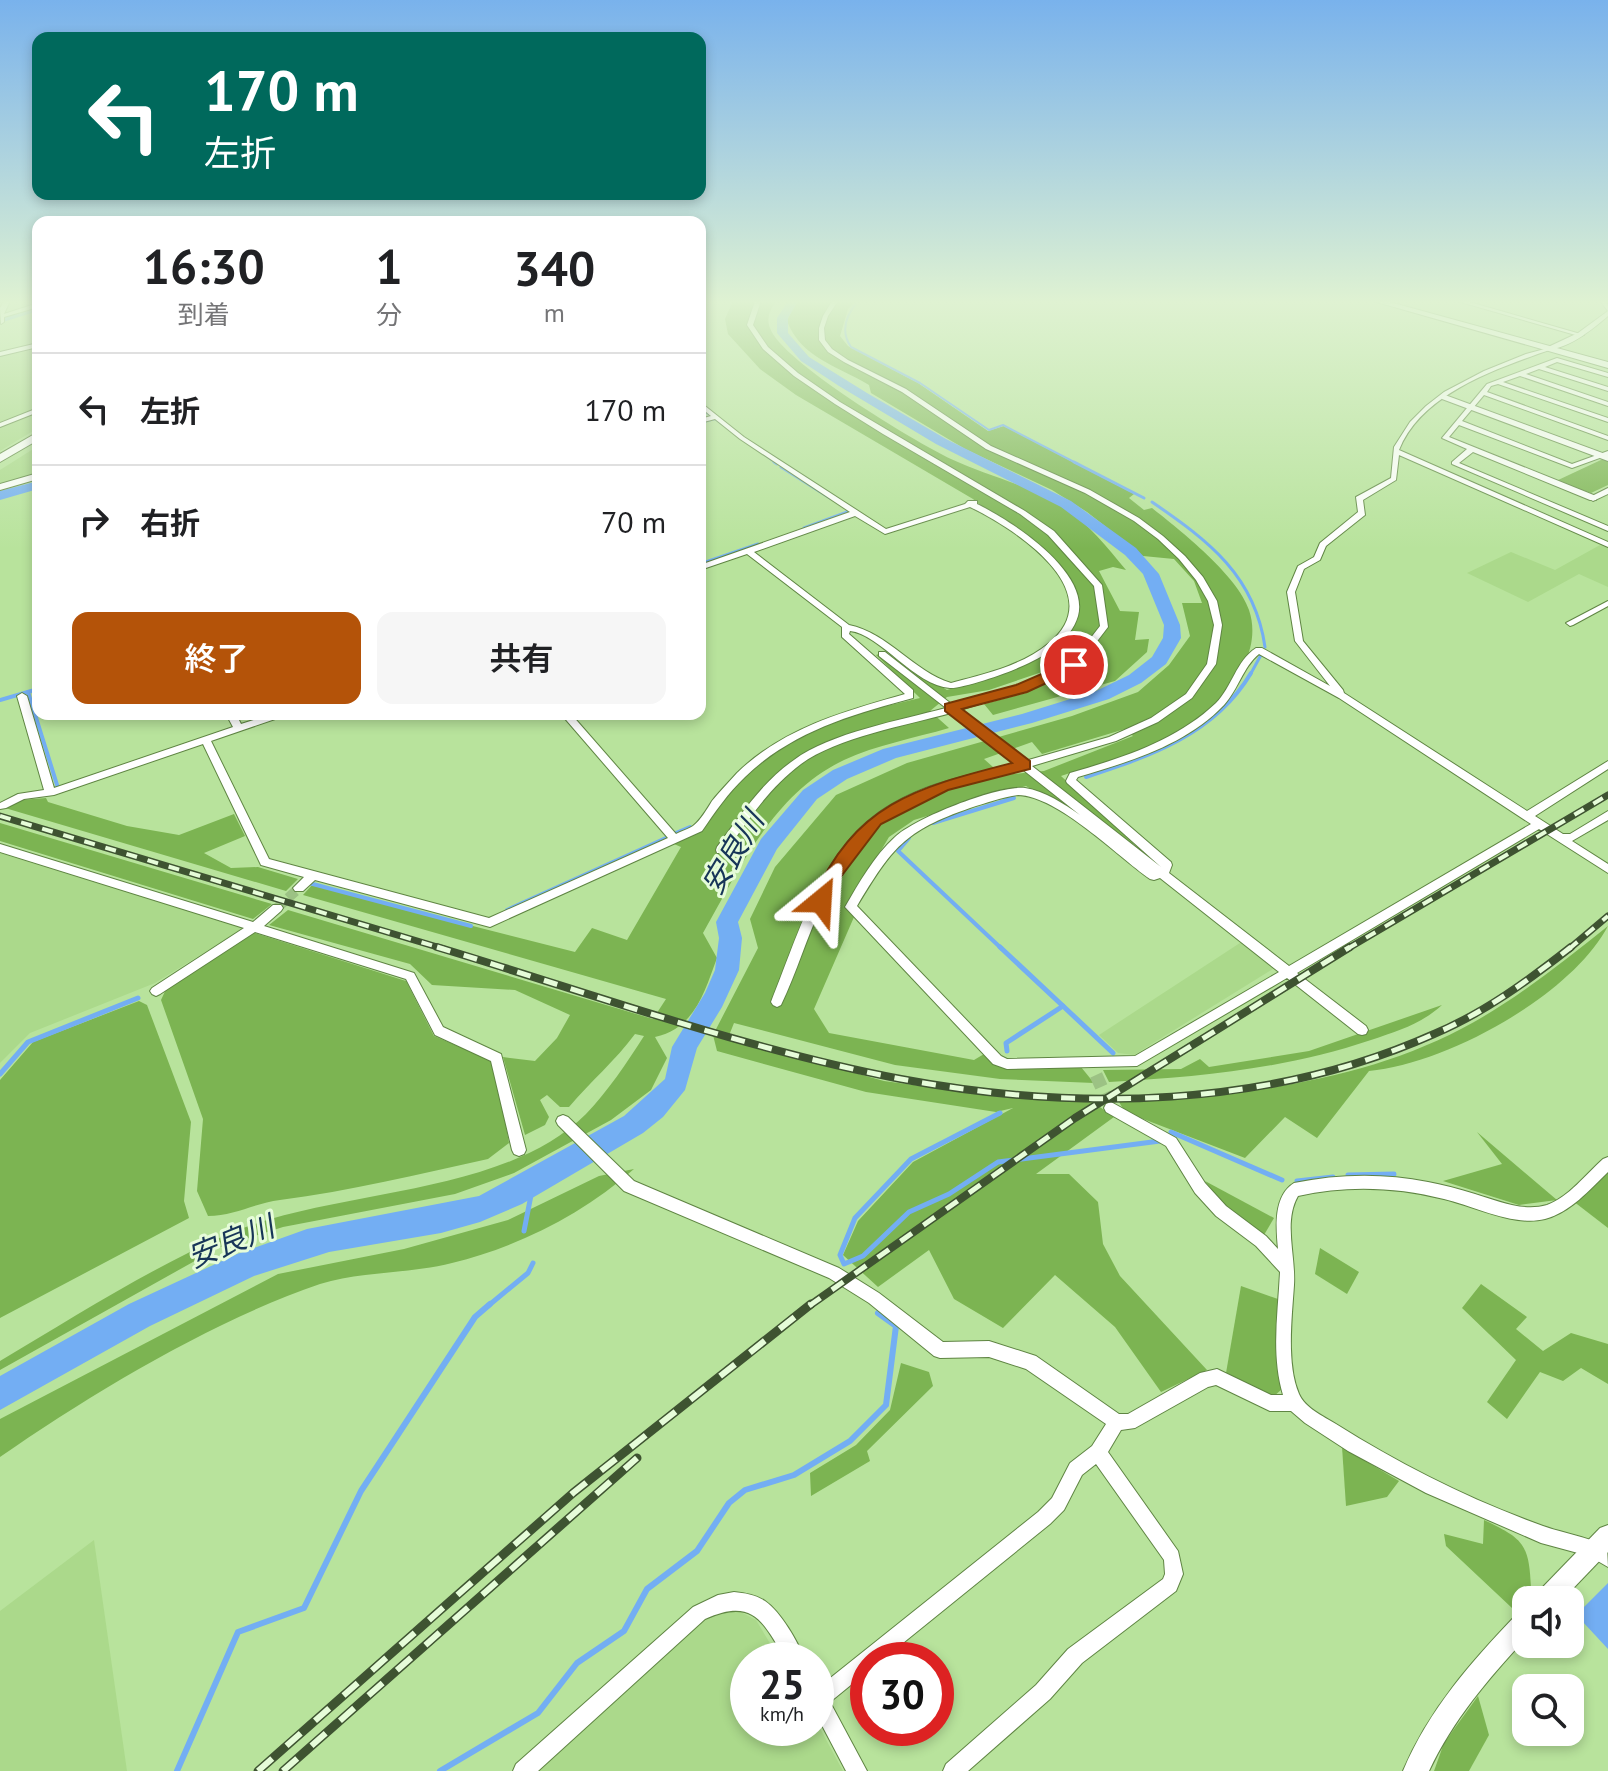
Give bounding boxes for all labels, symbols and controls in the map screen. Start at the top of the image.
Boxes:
text: 170 m [204,54,359,126]
icon: left [72,64,176,168]
text: 左折 [204,129,276,176]
text: 16:30 [143,235,265,297]
text: 1 [375,235,403,297]
text: 340 [513,237,595,299]
text: m [544,296,565,329]
text: 到着 [178,298,230,331]
text: 分 [376,298,402,331]
icon: left [72,387,116,431]
text: 170 m [585,390,666,429]
text: 左折 [140,391,200,430]
icon: right [72,499,116,543]
text: 70 m [601,502,666,541]
text: 右折 [140,503,200,542]
button: 終了 [72,612,361,704]
button: 共有 [377,612,666,704]
pin [1040,631,1108,699]
icon: arrive [1052,643,1096,687]
water label: 安良川 [692,801,773,901]
position arrow [779,859,863,943]
water label: 安良川 [181,1205,282,1276]
map controls [1512,1586,1584,1746]
button: sound [1512,1586,1584,1658]
speed limit sign: 30 [850,1642,954,1746]
text: 25 [759,1658,805,1710]
button: search [1512,1674,1584,1746]
text: km/h [760,1701,804,1727]

